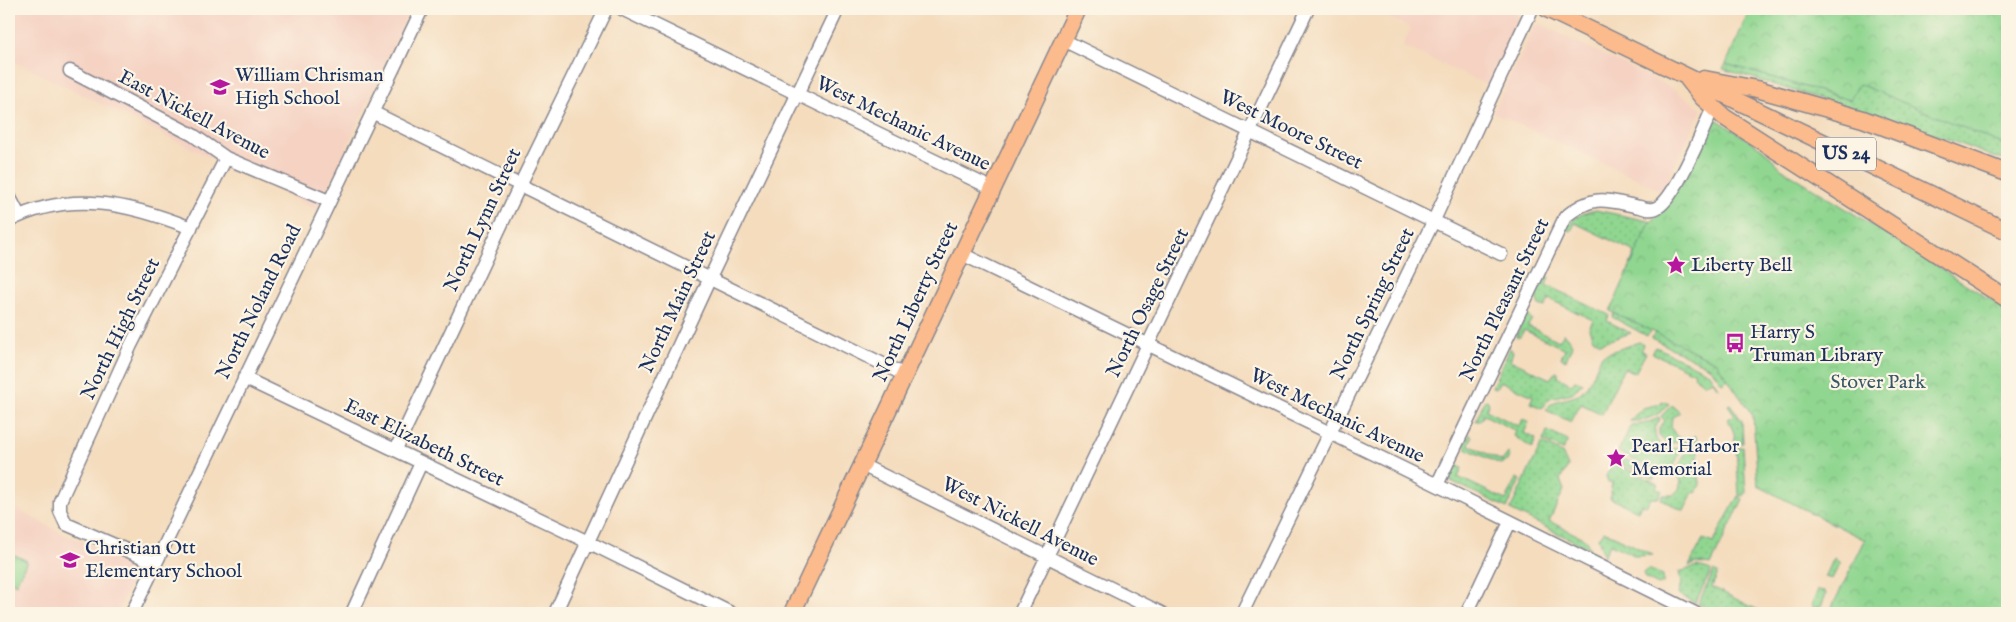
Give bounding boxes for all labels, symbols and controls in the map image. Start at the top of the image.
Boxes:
place label: William Chrisman High School [235,63,384,111]
street label: East Nickell Avenue [114,65,274,165]
street label: West Mechanic Avenue [812,71,994,177]
school or university icon: William Chrisman High School [209,76,231,98]
street label: West Moore Street [1215,85,1367,176]
road number: US 24 [1816,138,1876,170]
street label: North Lynn Street [439,144,527,296]
street label: North Pleasant Street [1455,214,1555,386]
street label: North Liberty Street [868,218,964,386]
street label: North Noland Road [211,220,307,383]
street label: North Osage Street [1101,224,1195,382]
street label: North Spring Street [1325,224,1421,384]
street label: North Main Street [634,227,722,377]
place label: Liberty Bell [1691,253,1793,278]
street label: North High Street [76,254,166,404]
place icon: Liberty Bell [1665,254,1687,276]
place label: Harry S Truman Library [1750,320,1883,368]
bus stop icon: Harry S Truman Library [1724,332,1746,354]
street label: West Mechanic Avenue [1246,363,1428,469]
park label: Stover Park [1830,370,1926,395]
street label: East Elizabeth Street [340,393,508,493]
place label: Pearl Harbor Memorial [1631,434,1740,482]
place icon: Pearl Harbor Memorial [1605,447,1627,469]
street label: West Nickell Avenue [937,472,1103,572]
place label: Christian Ott Elementary School [85,536,243,584]
school or university icon: Christian Ott Elementary School [59,549,81,571]

